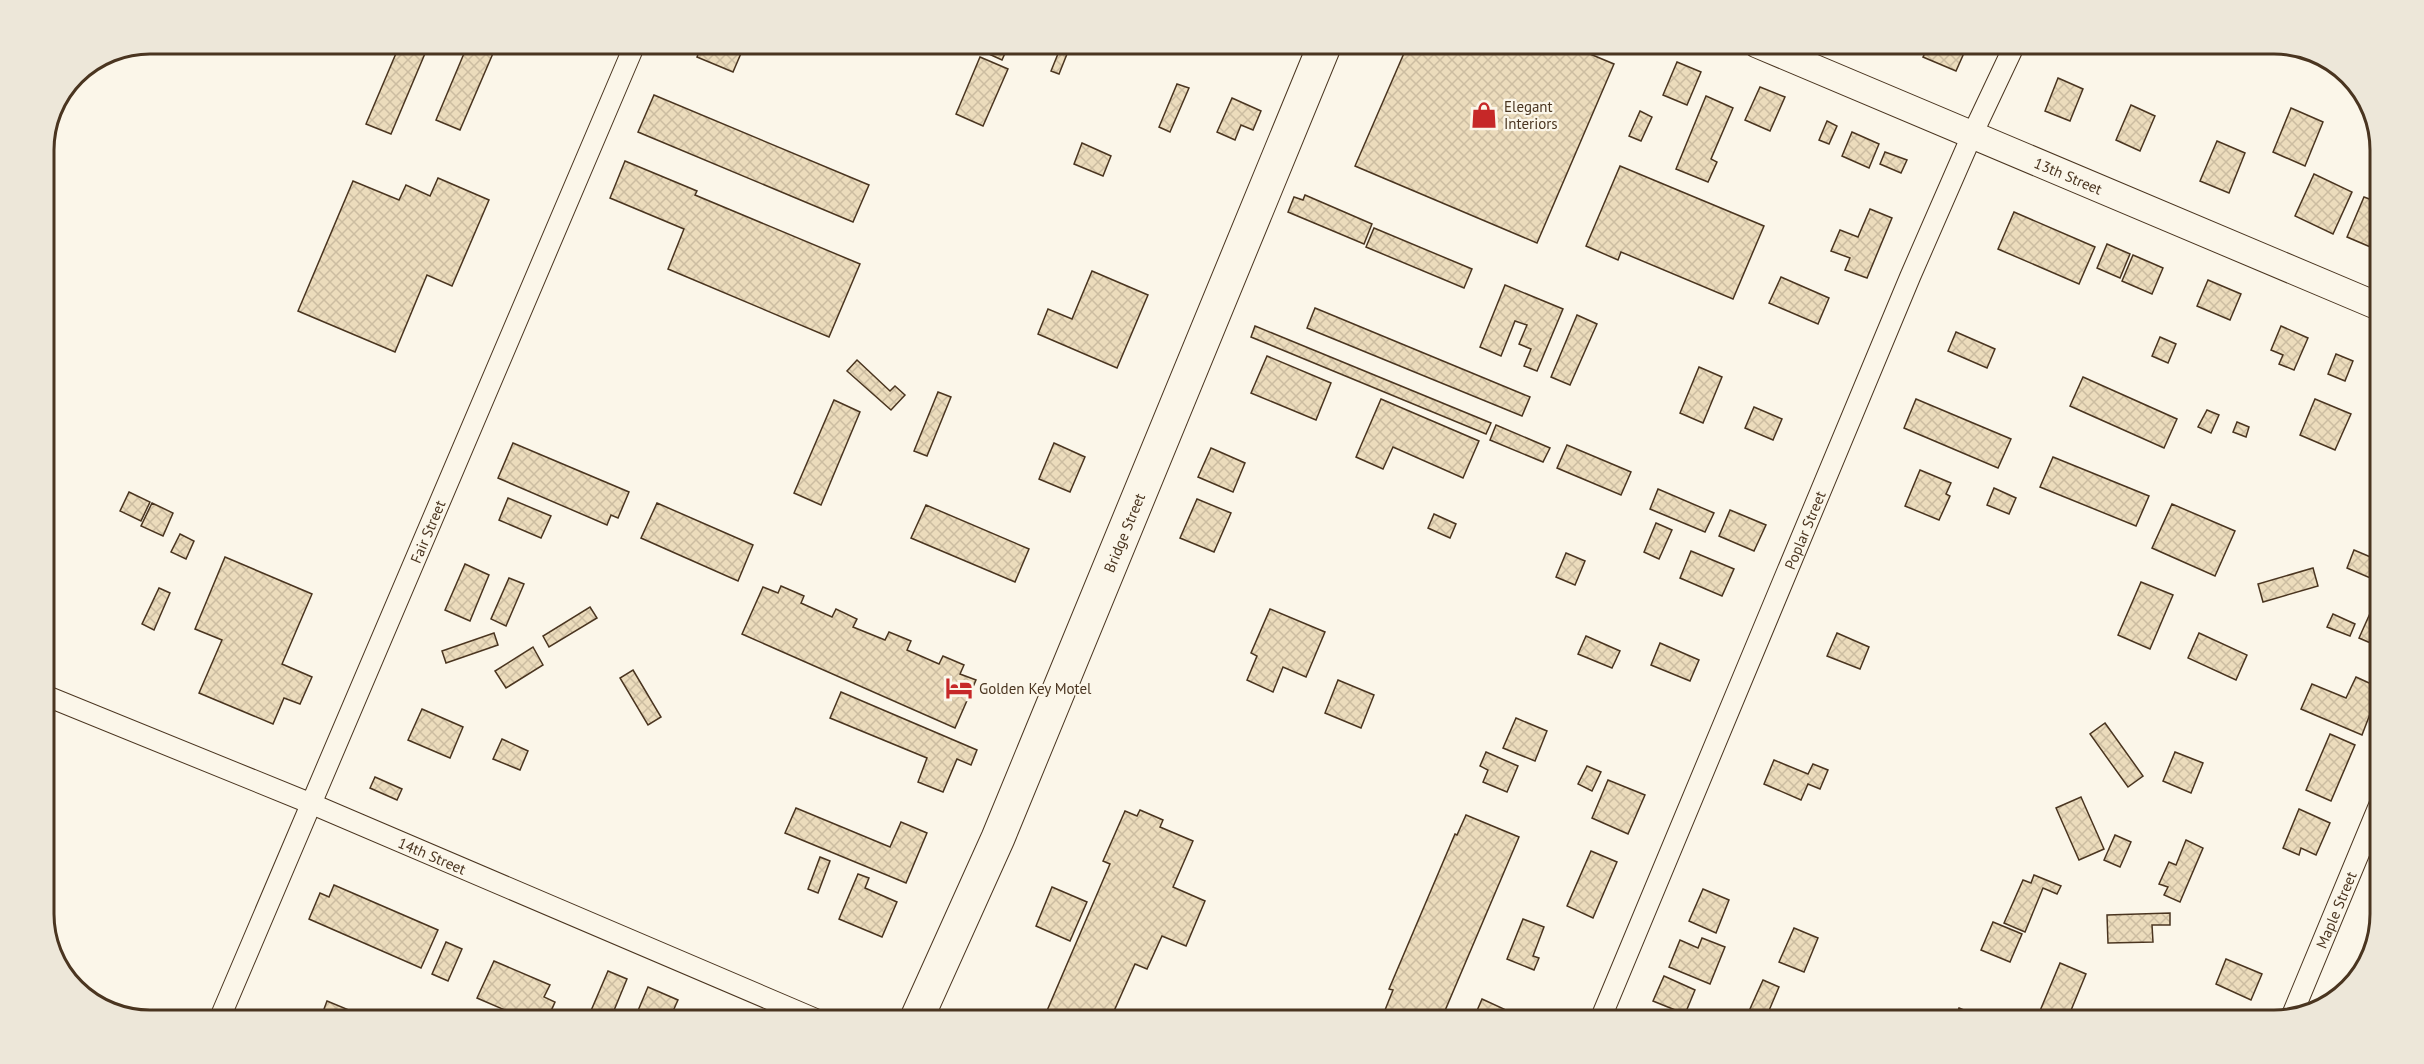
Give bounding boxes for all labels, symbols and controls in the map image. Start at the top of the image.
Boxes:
place label: Elegant Interiors [1504,97,1558,133]
shop icon: Elegant Interiors [1469,100,1499,130]
street label: 13th Street [2032,153,2105,198]
street label: Poplar Street [1780,488,1829,572]
street label: Bridge Street [1099,490,1149,575]
street label: Fair Street [405,497,449,566]
hotel icon: Golden Key Motel [944,673,974,703]
place label: Golden Key Motel [979,679,1092,698]
street label: 14th Street [395,832,469,878]
street label: Maple Street [2311,868,2360,951]

